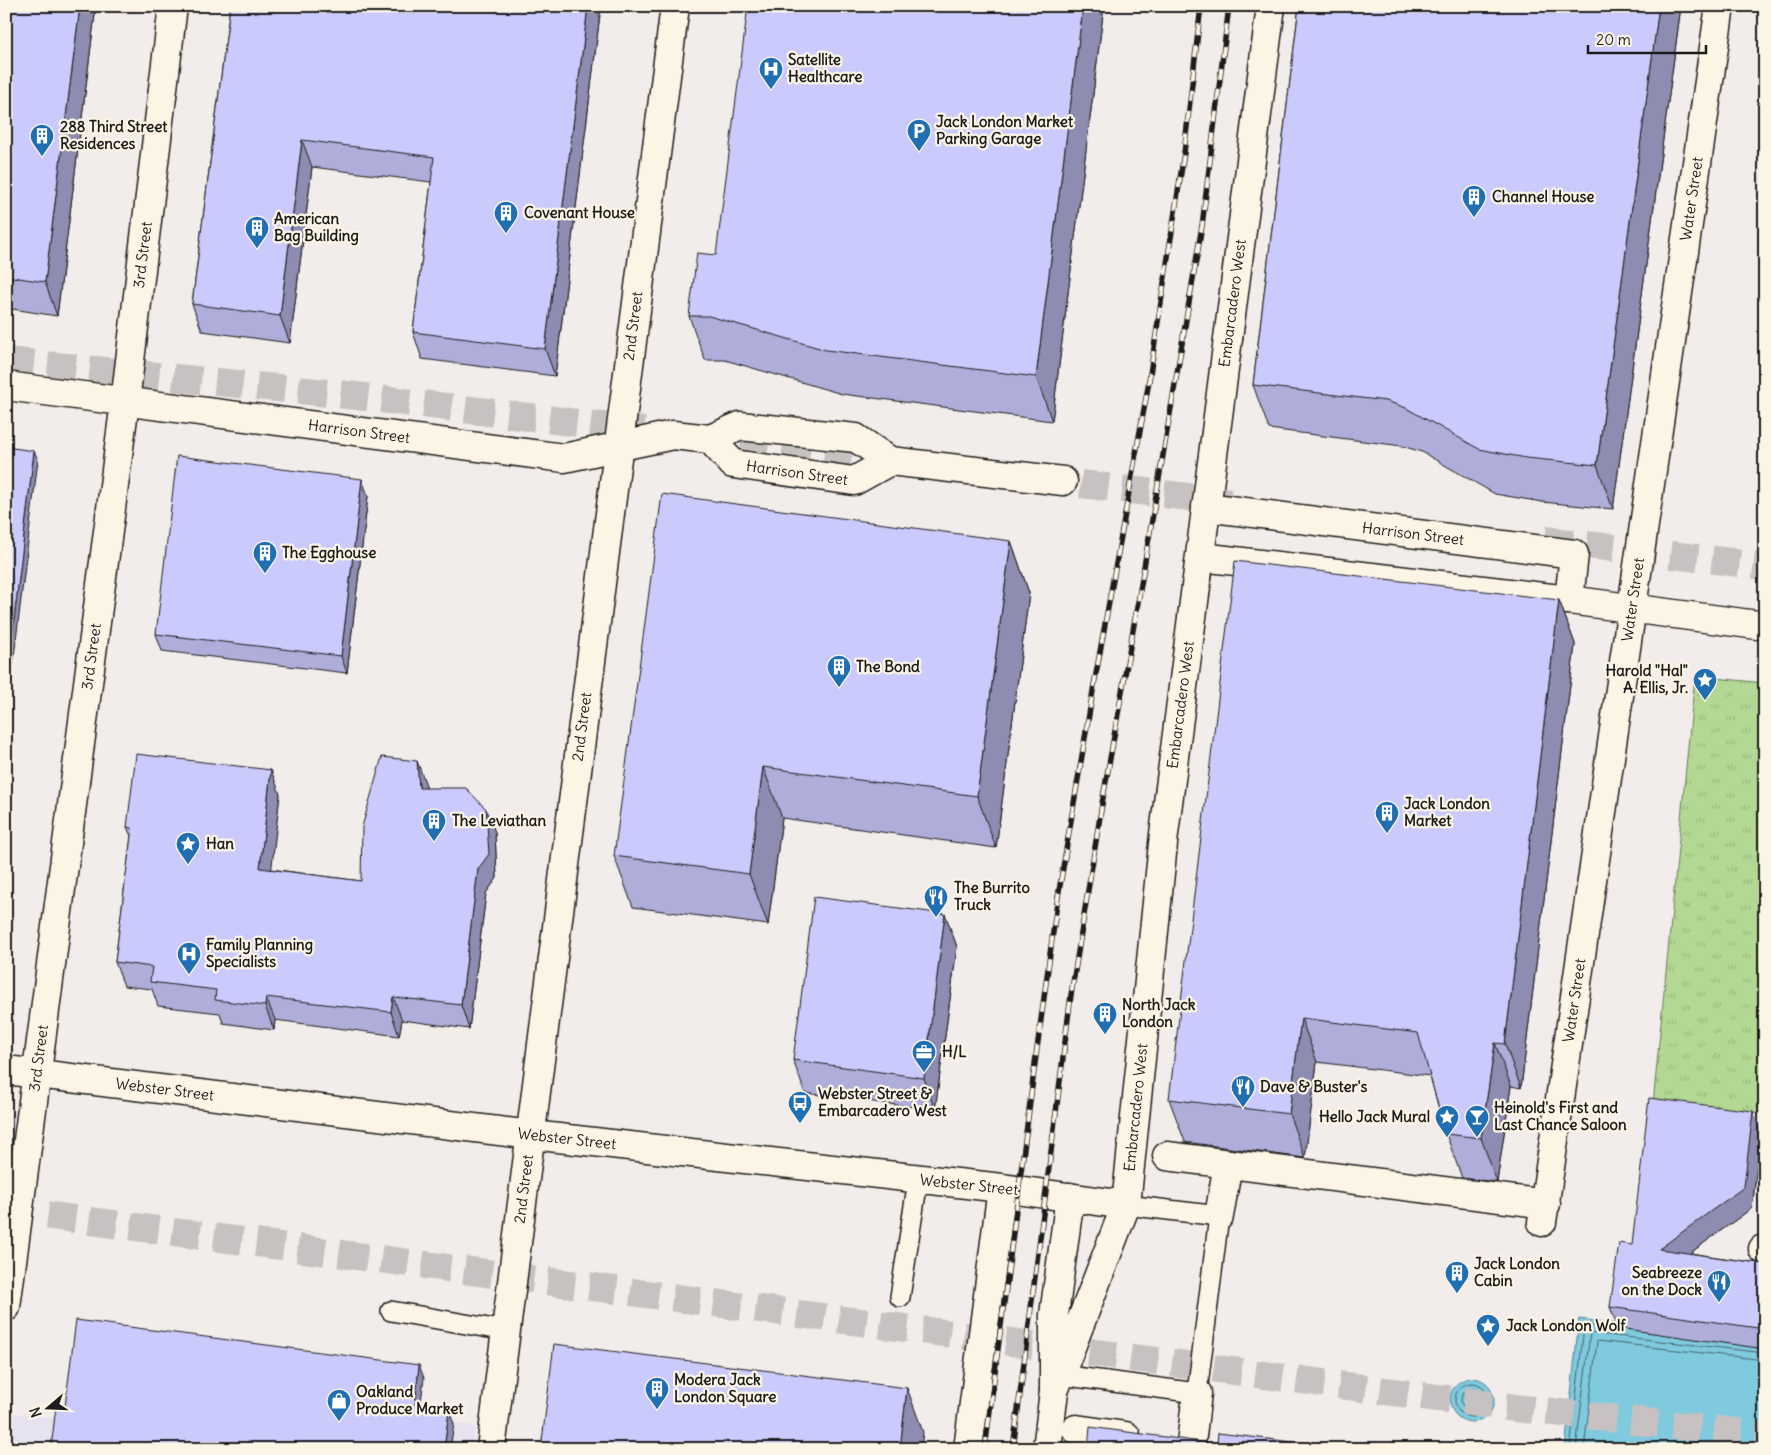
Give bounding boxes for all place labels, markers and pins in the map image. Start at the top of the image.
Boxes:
place label: Satellite Healthcare [788,50,862,86]
hospital icon: Satellite Healthcare [758,56,784,90]
place label: Jack London Market Parking Garage [936,112,1074,149]
place label: 288 Third Street Residences [60,117,168,153]
parking icon: Jack London Market Parking Garage [906,118,932,152]
building icon: 288 Third Street Residences [29,123,55,157]
building icon: Channel House [1461,184,1487,218]
place label: Channel House [1492,187,1594,206]
building icon: Covenant House [493,200,519,234]
place label: Covenant House [524,203,635,222]
place label: American Bag Building [274,209,359,246]
building icon: American Bag Building [244,215,270,249]
building icon: The Egghouse [252,540,278,574]
place label: The Egghouse [282,543,376,563]
building icon: The Bond [826,654,852,688]
place label: The Bond [856,657,920,676]
place label: Harold "Hal" A. Ellis, Jr. [1606,661,1688,697]
place icon: Harold "Hal" A. Ellis, Jr. [1692,667,1718,701]
place label: Jack London Market [1404,794,1490,830]
building icon: Jack London Market [1374,800,1400,834]
building icon: The Leviathan [421,808,447,842]
place label: The Leviathan [452,811,546,830]
place icon: Han [175,831,201,865]
place label: Han [206,834,234,853]
place label: The Burrito Truck [954,878,1030,914]
restaurant icon: The Burrito Truck [923,884,949,918]
place label: Family Planning Specialists [206,935,313,972]
hospital icon: Family Planning Specialists [176,941,202,975]
place label: North Jack London [1122,995,1196,1031]
building icon: North Jack London [1092,1001,1118,1035]
office icon: H/L [911,1039,937,1073]
place label: H/L [942,1042,966,1061]
restaurant icon: Dave & Buster's [1230,1074,1256,1108]
place label: Dave & Buster's [1260,1077,1368,1096]
place label: Webster Street & Embarcadero West [818,1084,948,1120]
bus stop icon: Webster Street & Embarcadero West [787,1090,813,1124]
place label: Heinold's First and Last Chance Saloon [1494,1098,1627,1134]
place icon: Hello Jack Mural [1434,1104,1460,1138]
bar icon: Heinold's First and Last Chance Saloon [1464,1104,1490,1138]
place label: Hello Jack Mural [1319,1107,1430,1126]
place label: Jack London Cabin [1474,1254,1560,1290]
building icon: Jack London Cabin [1444,1260,1470,1294]
place label: Seabreeze on the Dock [1622,1263,1702,1299]
restaurant icon: Seabreeze on the Dock [1706,1269,1732,1303]
place icon: Jack London Wolf [1475,1313,1501,1347]
place label: Jack London Wolf [1506,1316,1626,1335]
place label: Modera Jack London Square [674,1370,776,1407]
building icon: Modera Jack London Square [644,1376,670,1410]
place label: Oakland Produce Market [356,1382,464,1418]
shop icon: Oakland Produce Market [326,1388,352,1422]

